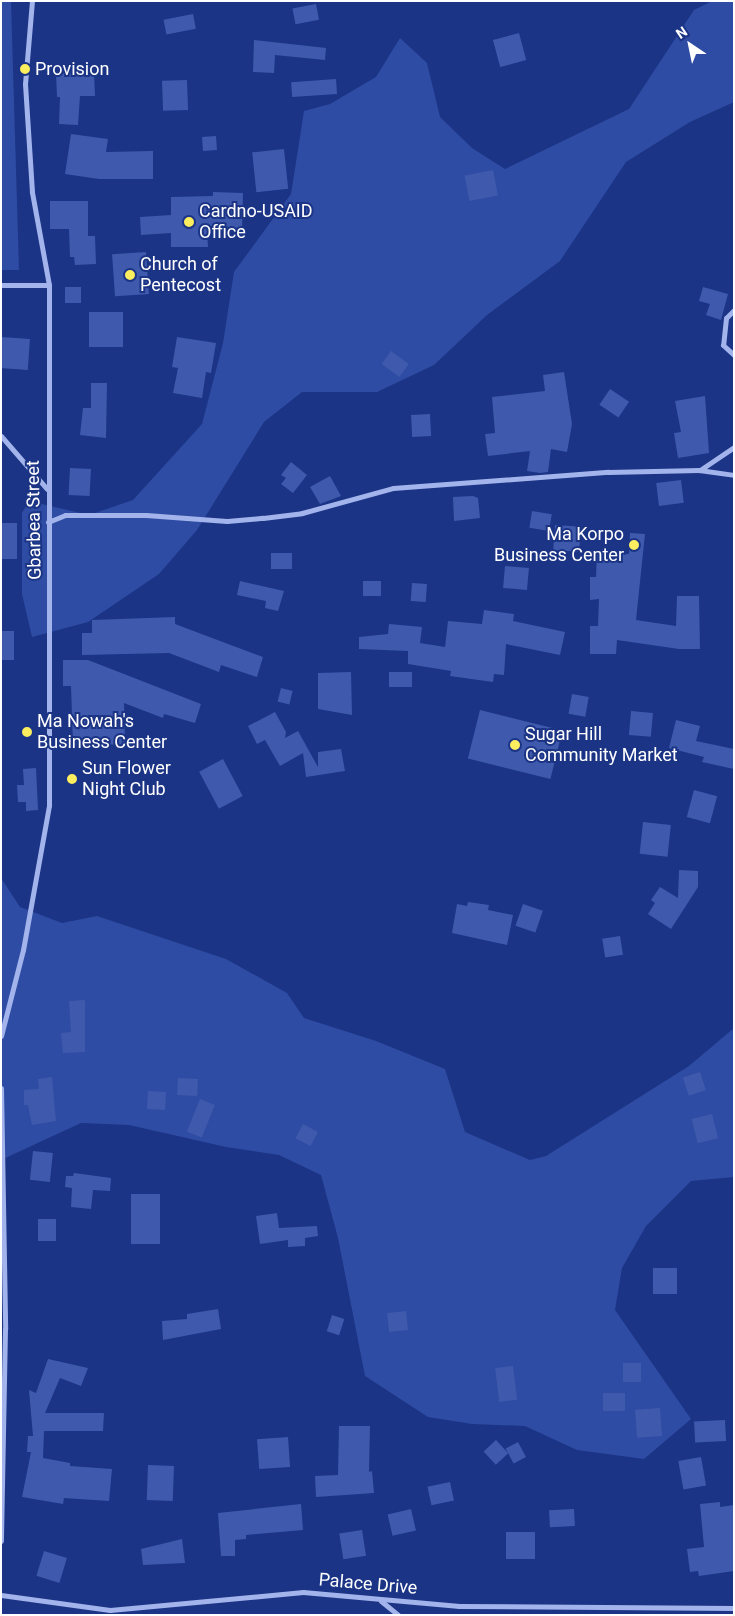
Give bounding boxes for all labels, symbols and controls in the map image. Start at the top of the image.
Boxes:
north arrow [665,20,715,70]
text: N [673,23,690,42]
place label: Provision [35,58,109,80]
marker: Provision [19,63,31,75]
place label: Cardno-USAID Office [199,201,313,243]
marker: Cardno-USAID Office [183,216,195,228]
place label: Church of Pentecost [140,254,221,296]
marker: Church of Pentecost [124,269,136,281]
street label: Gbarbea Street [22,460,46,580]
place label: Ma Korpo Business Center [494,524,624,566]
marker: Ma Korpo Business Center [628,539,640,551]
place label: Ma Nowah's Business Center [37,711,167,754]
place label: Sugar Hill Community Market [525,724,678,766]
marker: Ma Nowah's Business Center [21,726,33,738]
marker: Sugar Hill Community Market [509,739,521,751]
place label: Sun Flower Night Club [82,758,171,801]
marker: Sun Flower Night Club [66,773,78,785]
street label: Palace Drive [318,1569,418,1599]

